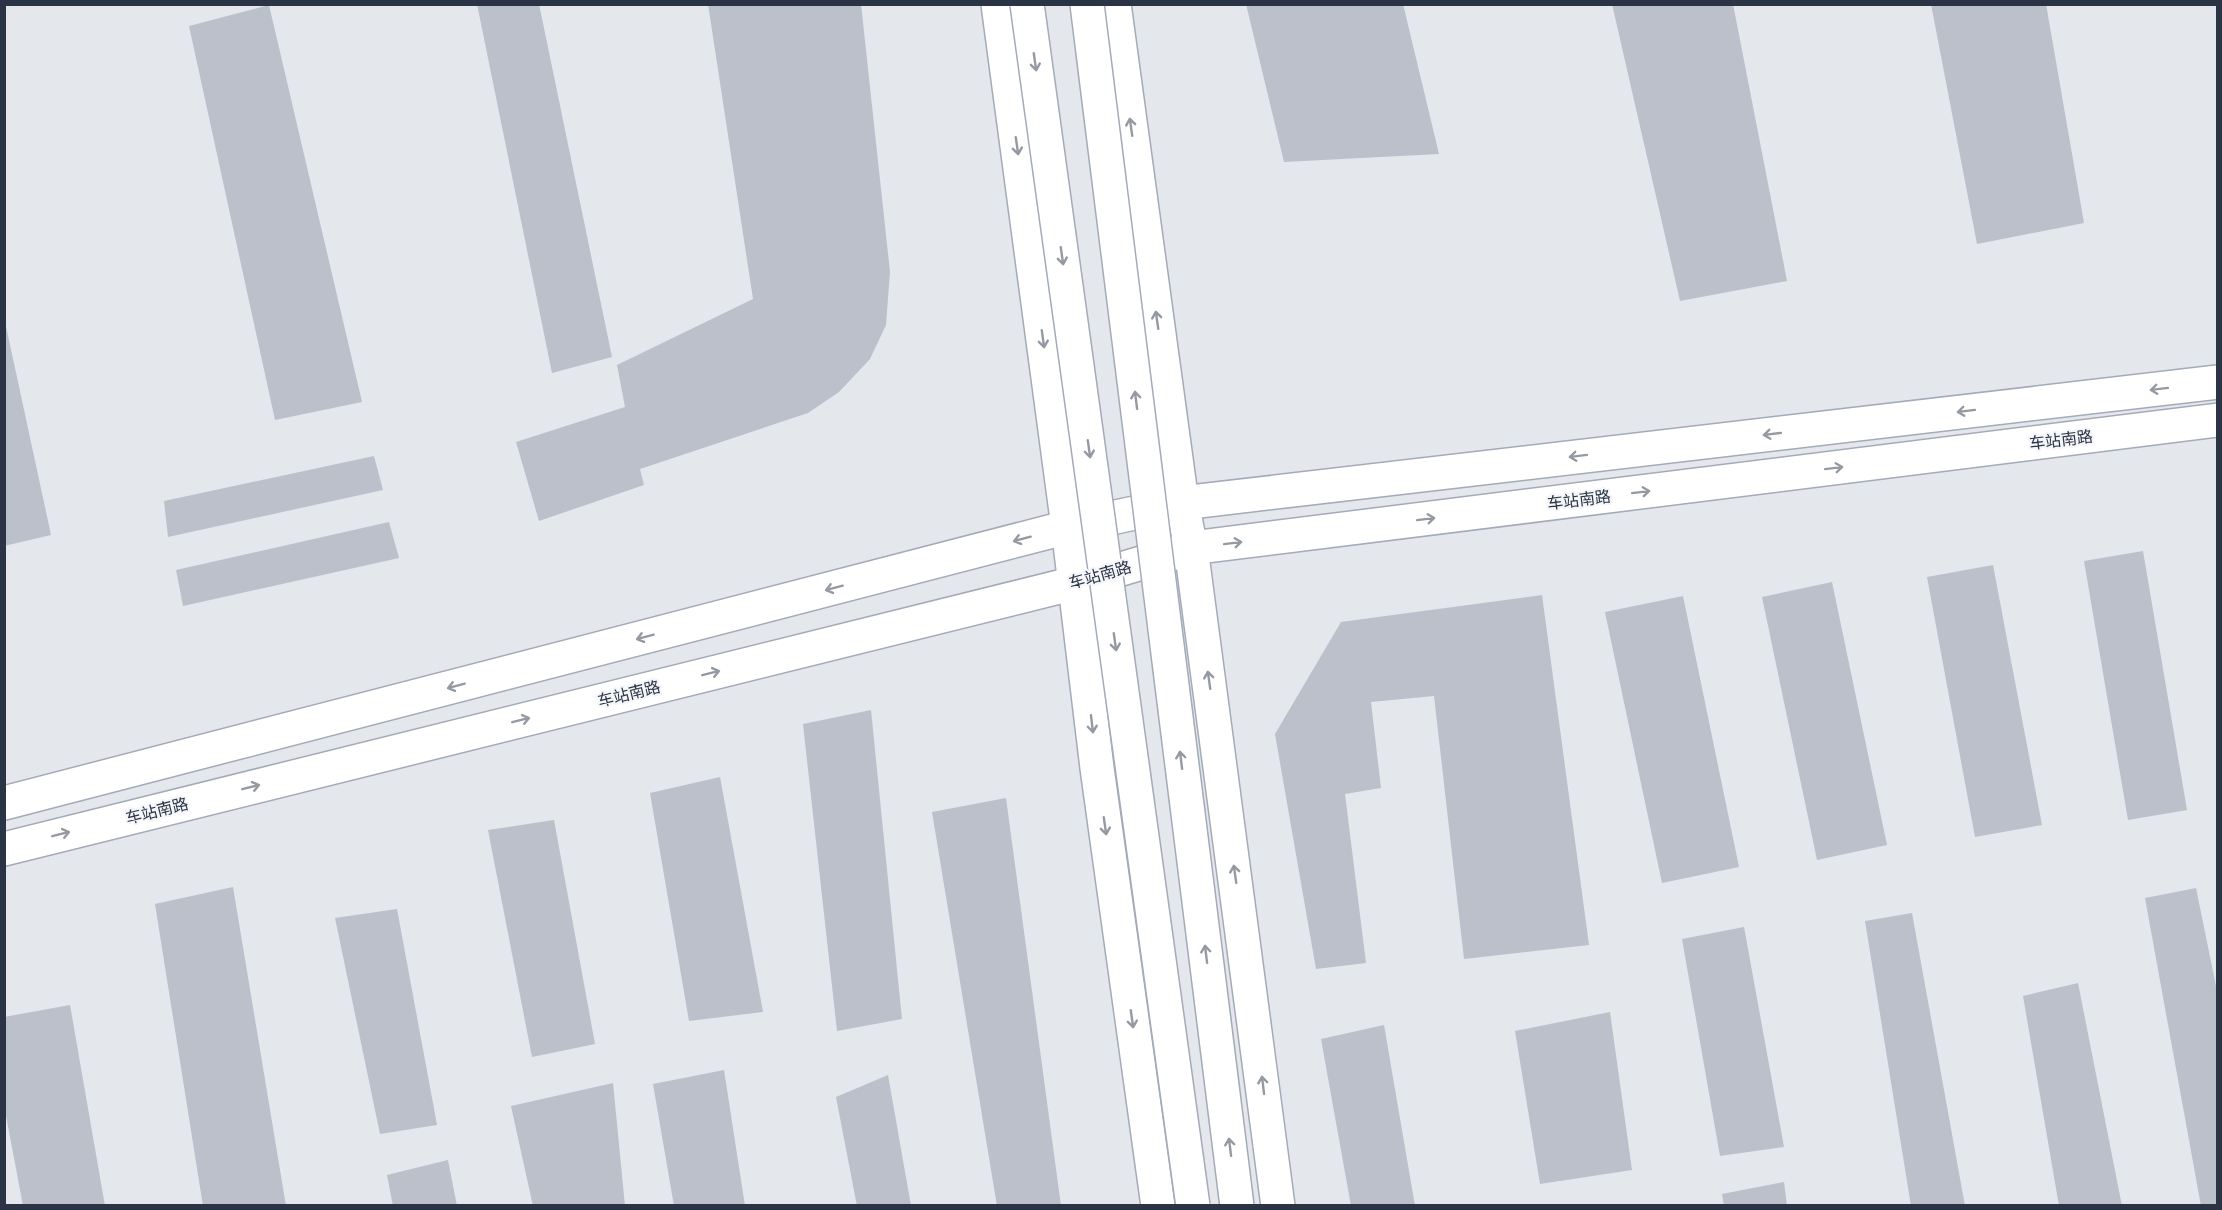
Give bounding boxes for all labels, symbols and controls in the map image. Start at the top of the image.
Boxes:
one-way arrow [1030,52,1041,72]
one-way arrow [1125,117,1136,137]
one-way arrow [1012,135,1023,155]
one-way arrow [1056,245,1067,265]
one-way arrow [1151,310,1162,330]
one-way arrow [1038,329,1049,348]
one-way arrow [2150,383,2170,394]
one-way arrow [1131,391,1142,411]
one-way arrow [1956,406,1976,417]
street label: 车站南路 [2028,427,2094,453]
one-way arrow [1763,429,1782,440]
one-way arrow [1083,438,1094,458]
one-way arrow [1569,451,1589,462]
one-way arrow [1824,462,1844,473]
one-way arrow [1630,486,1650,497]
street label: 车站南路 [1546,487,1612,513]
one-way arrow [1416,513,1436,524]
one-way arrow [1013,534,1032,545]
one-way arrow [1223,537,1242,548]
street label: 车站南路 [1067,557,1133,593]
one-way arrow [825,583,844,594]
one-way arrow [636,632,655,643]
one-way arrow [1110,632,1121,651]
one-way arrow [701,667,720,679]
one-way arrow [1203,671,1214,691]
street label: 车站南路 [596,677,662,711]
one-way arrow [447,681,466,692]
one-way arrow [512,714,531,726]
one-way arrow [1087,714,1098,734]
one-way arrow [1176,751,1187,771]
one-way arrow [241,781,260,793]
street label: 车站南路 [124,794,190,828]
one-way arrow [1100,815,1111,835]
one-way arrow [51,828,70,840]
one-way arrow [1229,864,1240,884]
one-way arrow [1200,945,1211,964]
one-way arrow [1127,1008,1138,1028]
one-way arrow [1257,1076,1268,1095]
one-way arrow [1224,1138,1235,1158]

